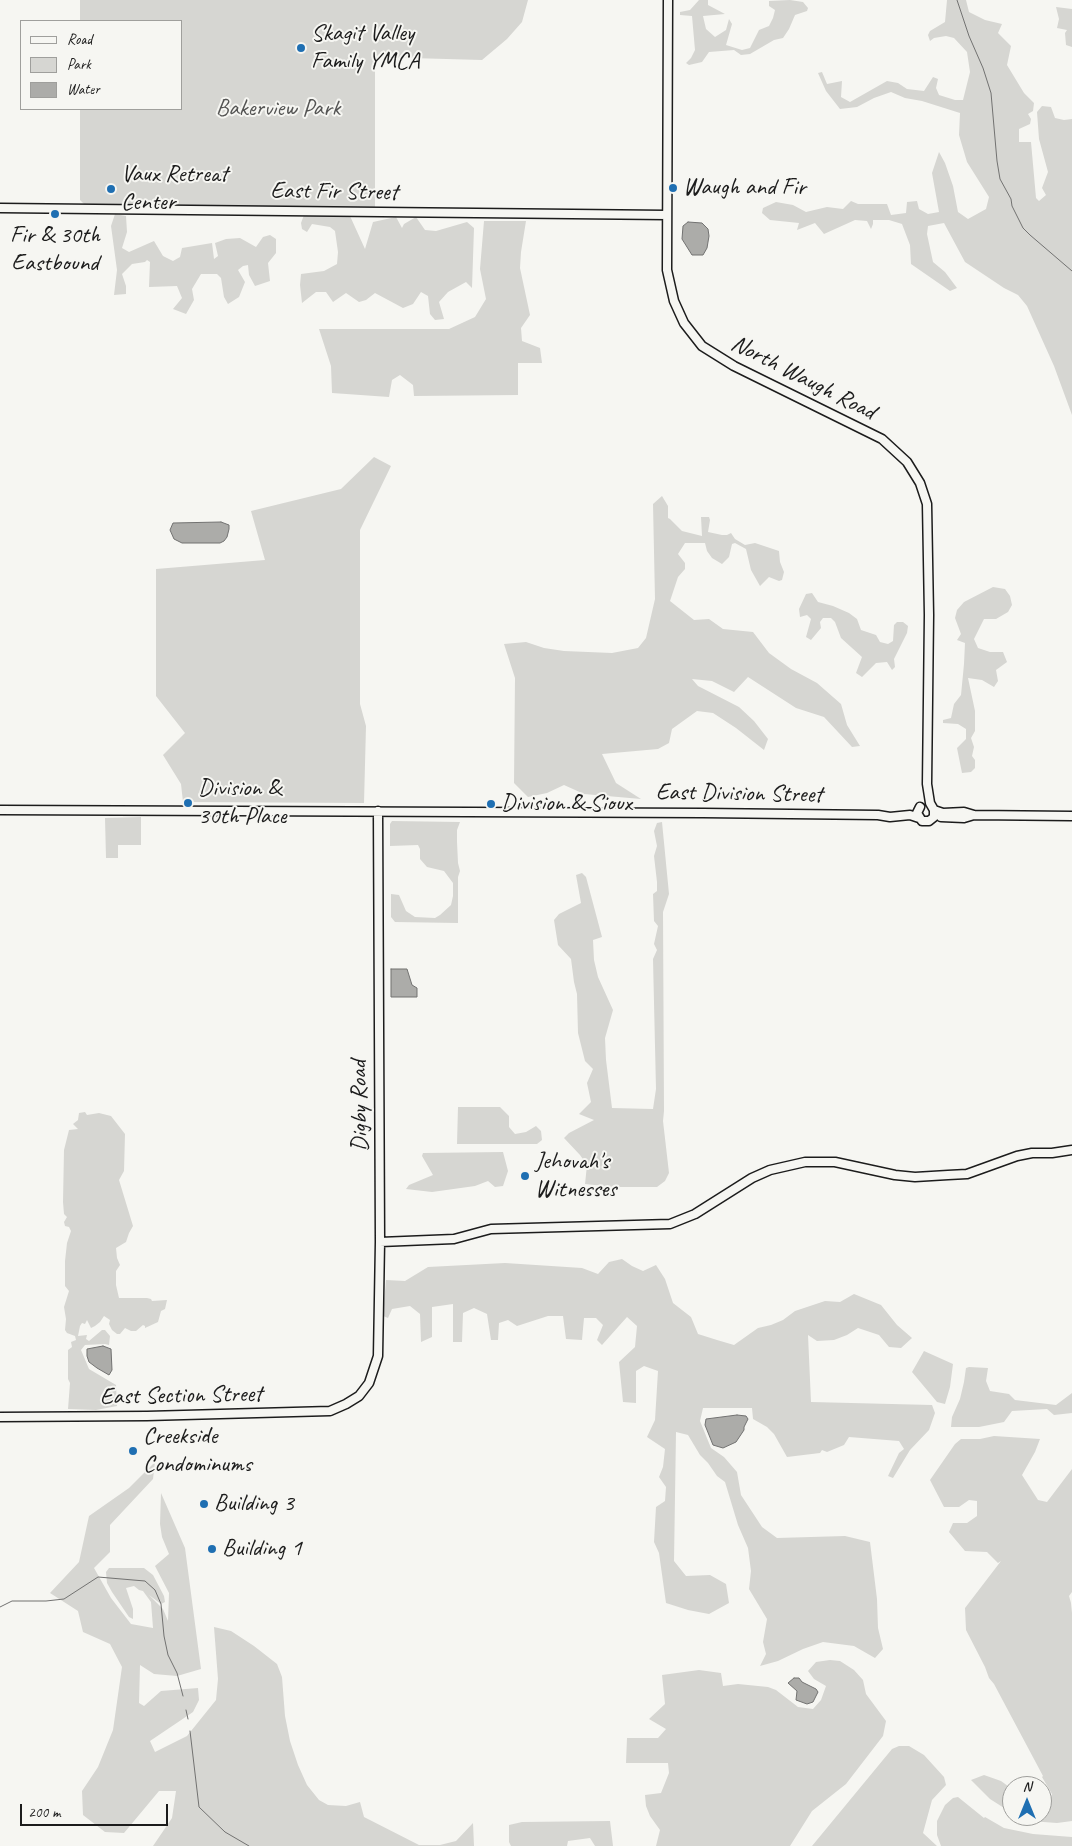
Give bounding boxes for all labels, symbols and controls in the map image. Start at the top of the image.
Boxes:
legend [20,20,182,110]
place label: Skagit Valley Family YMCA [311,20,420,76]
text: Road [67,30,92,49]
marker: Skagit Valley Family YMCA [295,42,307,54]
text: Park [67,55,91,74]
text: Water [67,80,100,99]
park label: Bakerview Park [216,95,340,123]
place label: Vaux Retreat Center [121,161,228,217]
place label: Waugh and Fir [683,174,806,202]
street label: East Fir Street [270,176,398,208]
marker: Waugh and Fir [667,182,679,194]
marker: Vaux Retreat Center [105,183,117,195]
marker: Fir & 30th Eastbound [49,208,61,220]
place label: Fir & 30th Eastbound [10,222,100,278]
street label: North Waugh Road [726,329,880,427]
place label: Division & 30th Place [198,775,286,831]
street label: East Division Street [655,778,823,810]
place label: Division & Sioux [501,790,632,818]
marker: Division & 30th Place [182,797,194,809]
marker: Division & Sioux [485,798,497,810]
street label: Digby Road [345,1060,375,1152]
place label: Jehovah's Witnesses [535,1148,616,1204]
marker: Jehovah's Witnesses [519,1170,531,1182]
street label: East Section Street [100,1380,262,1412]
place label: Creekside Condominums [143,1423,252,1479]
marker: Creekside Condominums [127,1445,139,1457]
place label: Building 3 [214,1490,294,1518]
marker: Building 3 [198,1498,210,1510]
place label: Building 1 [222,1535,302,1563]
marker: Building 1 [206,1543,218,1555]
north arrow [1002,1776,1052,1826]
text: N [1023,1778,1031,1795]
scale bar [22,1794,170,1826]
text: 200 m [28,1803,60,1822]

